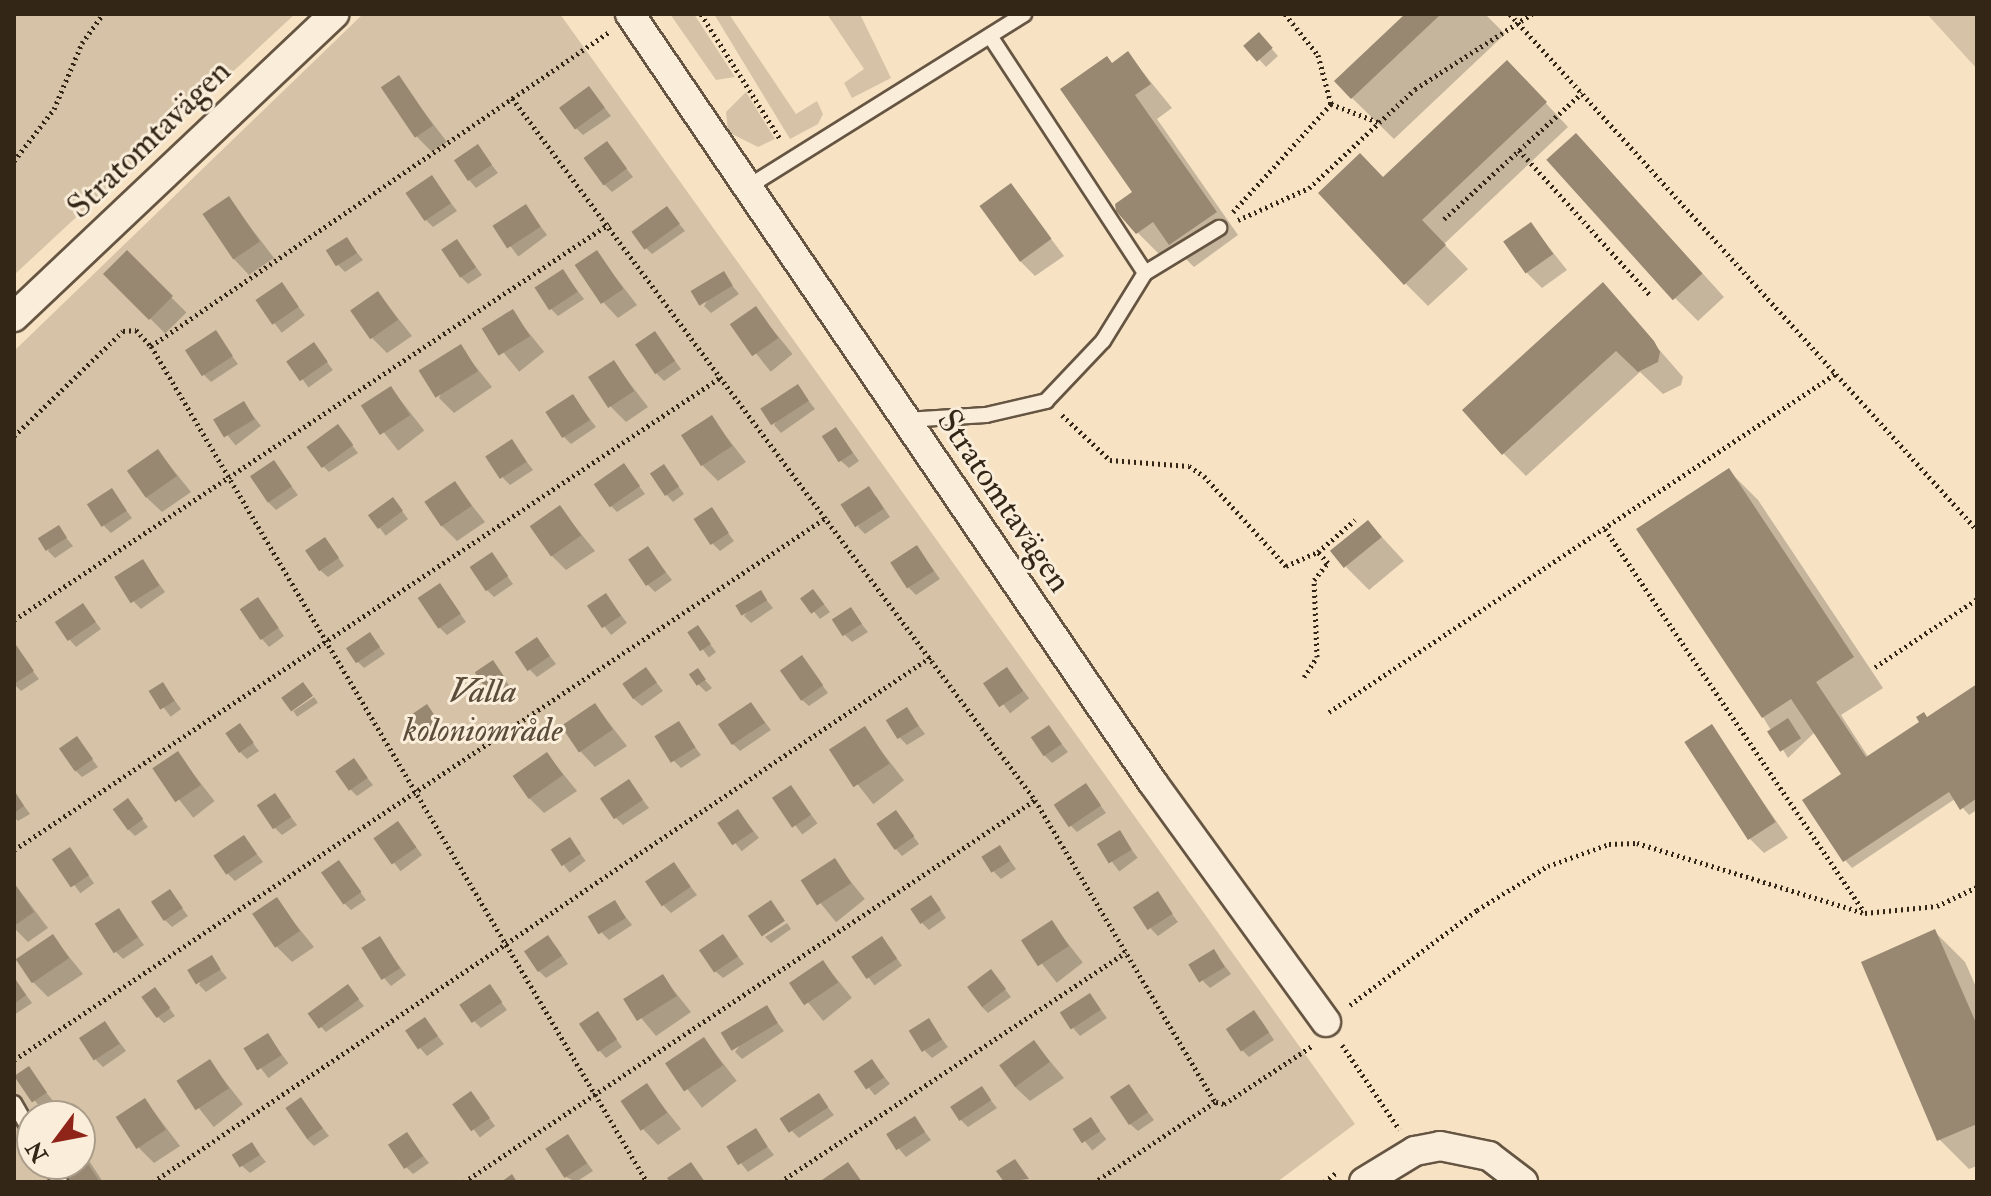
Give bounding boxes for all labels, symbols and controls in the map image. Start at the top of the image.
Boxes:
street label: Stratomtavägen [59,51,239,227]
street label: Stratomtavägen [928,402,1080,600]
park label: Valla koloniområde [403,671,563,750]
north arrow [16,1100,96,1180]
text: N [20,1136,54,1167]

